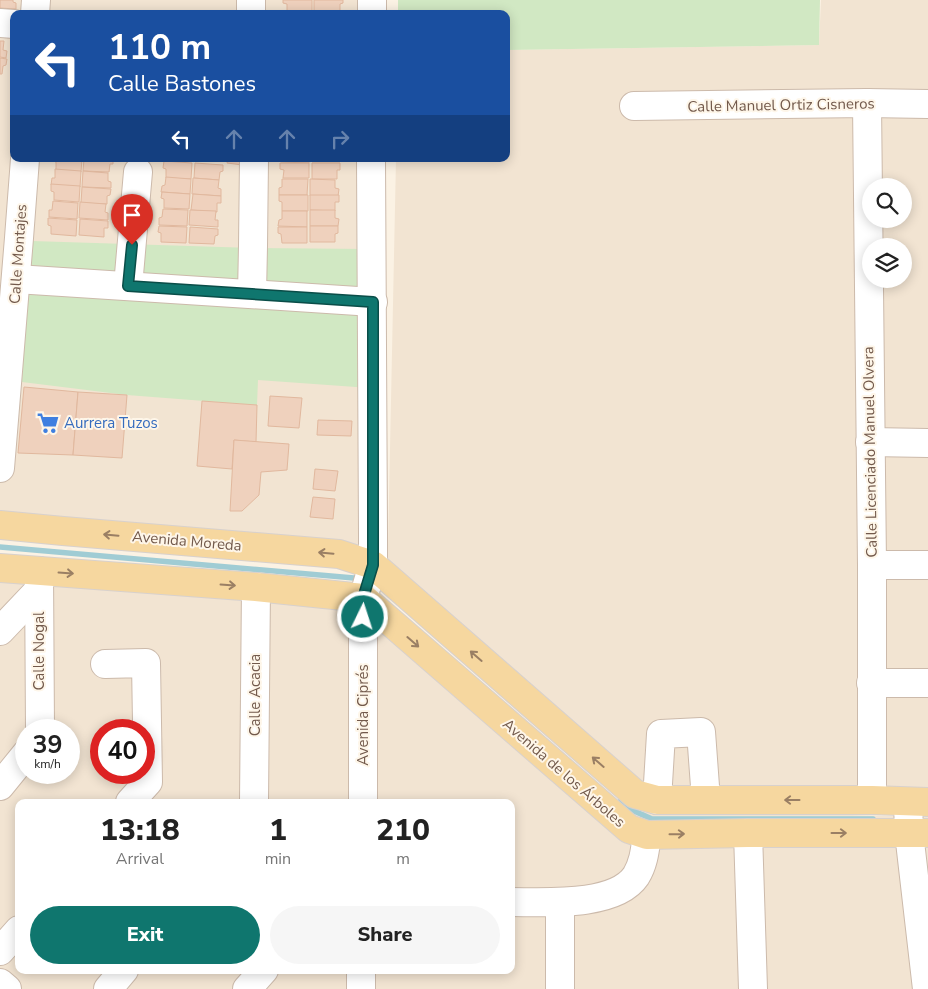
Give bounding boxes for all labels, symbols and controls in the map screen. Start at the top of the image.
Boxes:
text: 110 m [108,24,211,71]
icon: left [25,30,90,95]
text: Calle Bastones [108,69,256,99]
street label: Calle Manuel Ortiz Cisneros [687,93,875,117]
icon: left [167,125,195,153]
icon: ahead [220,125,248,153]
icon: ahead [273,125,301,153]
icon: right [326,125,354,153]
map controls [862,178,912,288]
button: search [862,178,912,228]
pin [111,194,153,245]
icon: arrive [118,201,146,229]
street label: Calle Montajes [5,203,31,305]
button: layers [862,238,912,288]
street label: Calle Licenciado Manuel Olvera [858,346,882,558]
supermarket icon: Aurrera Tuzos [35,410,61,436]
place label: Aurrera Tuzos [64,413,158,433]
street label: Avenida Moreda [131,526,243,556]
one-way arrow [104,531,120,540]
one-way arrow [318,548,334,558]
one-way arrow [58,569,74,578]
one-way arrow [220,581,236,590]
position arrow [336,590,388,642]
street label: Calle Nogal [29,611,49,691]
one-way arrow [407,636,420,648]
one-way arrow [469,650,482,661]
street label: Calle Acacia [245,654,265,736]
street label: Avenida Ciprés [353,664,373,766]
street label: Avenida de los Árboles [499,714,629,832]
speed limit sign: 40 [90,719,155,784]
text: 39 [32,728,63,762]
text: km/h [34,756,61,772]
one-way arrow [592,757,605,768]
one-way arrow [784,795,800,805]
text: 13:18 [100,810,180,851]
text: 1 [269,810,287,851]
text: 210 [376,810,430,851]
one-way arrow [830,828,847,838]
one-way arrow [668,829,684,839]
text: Arrival [116,848,164,870]
text: min [265,848,291,870]
text: m [396,848,410,870]
button: Exit [30,906,260,964]
button: Share [270,906,500,964]

